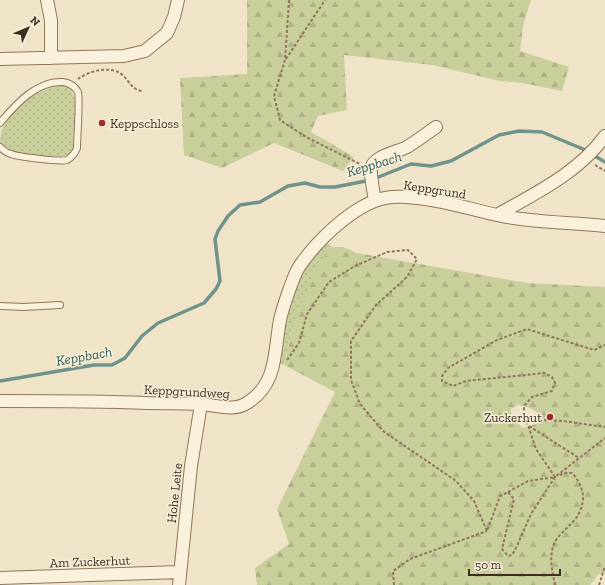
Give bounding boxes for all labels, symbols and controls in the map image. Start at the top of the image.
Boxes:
north arrow [8,8,48,48]
text: N [27,14,43,29]
place label: Keppschloss [110,116,179,131]
marker: Keppschloss [97,118,107,128]
water label: Keppbach [345,148,404,181]
street label: Keppgrund [403,177,467,202]
water label: Keppbach [55,343,113,370]
street label: Keppgrundweg [144,382,230,401]
place label: Zuckerhut [484,410,542,425]
marker: Zuckerhut [545,412,555,422]
street label: Hohe Leite [164,462,185,524]
scale bar [469,551,560,577]
street label: Am Zuckerhut [49,553,131,570]
text: 50 m [475,558,502,572]

